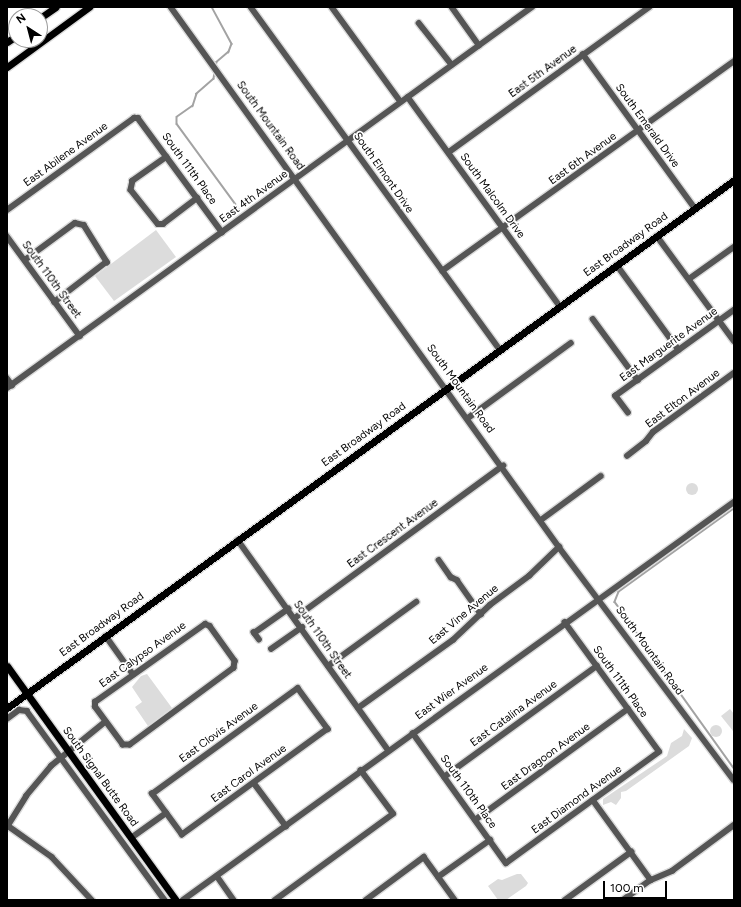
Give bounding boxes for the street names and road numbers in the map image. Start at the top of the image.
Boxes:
street label: East 5th Avenue [506,43,580,101]
street label: South Mountain Road [233,79,307,173]
street label: South Emerald Drive [612,81,682,171]
street label: East Abilene Avenue [21,120,111,190]
street label: South Elmont Drive [350,130,416,216]
street label: East 6th Avenue [547,130,619,188]
street label: South 111th Place [159,131,219,207]
street label: South Malcolm Drive [457,151,527,241]
street label: East 4th Avenue [217,168,291,226]
street label: East Broadway Road [581,210,671,280]
street label: South 110th Street [19,239,83,321]
street label: East Marguerite Avenue [618,305,720,385]
street label: South Mountain Road [423,342,497,436]
street label: East Elton Avenue [643,367,723,431]
street label: East Broadway Road [319,400,409,470]
street label: East Crescent Avenue [345,497,441,571]
street label: East Vine Avenue [427,582,501,648]
street label: East Broadway Road [57,590,147,660]
street label: South 110th Street [290,598,354,682]
street label: South Mountain Road [612,604,686,698]
street label: East Calypso Avenue [97,619,189,691]
street label: South 111th Place [590,644,650,720]
street label: East Wier Avenue [413,661,491,723]
street label: East Catalina Avenue [468,678,560,750]
street label: East Clovis Avenue [177,700,261,766]
street label: East Dragoon Avenue [499,720,593,794]
street label: South Signal Butte Road [59,725,141,829]
street label: East Carol Avenue [209,742,289,806]
street label: South 110th Place [437,753,499,831]
street label: East Diamond Avenue [529,763,625,837]

